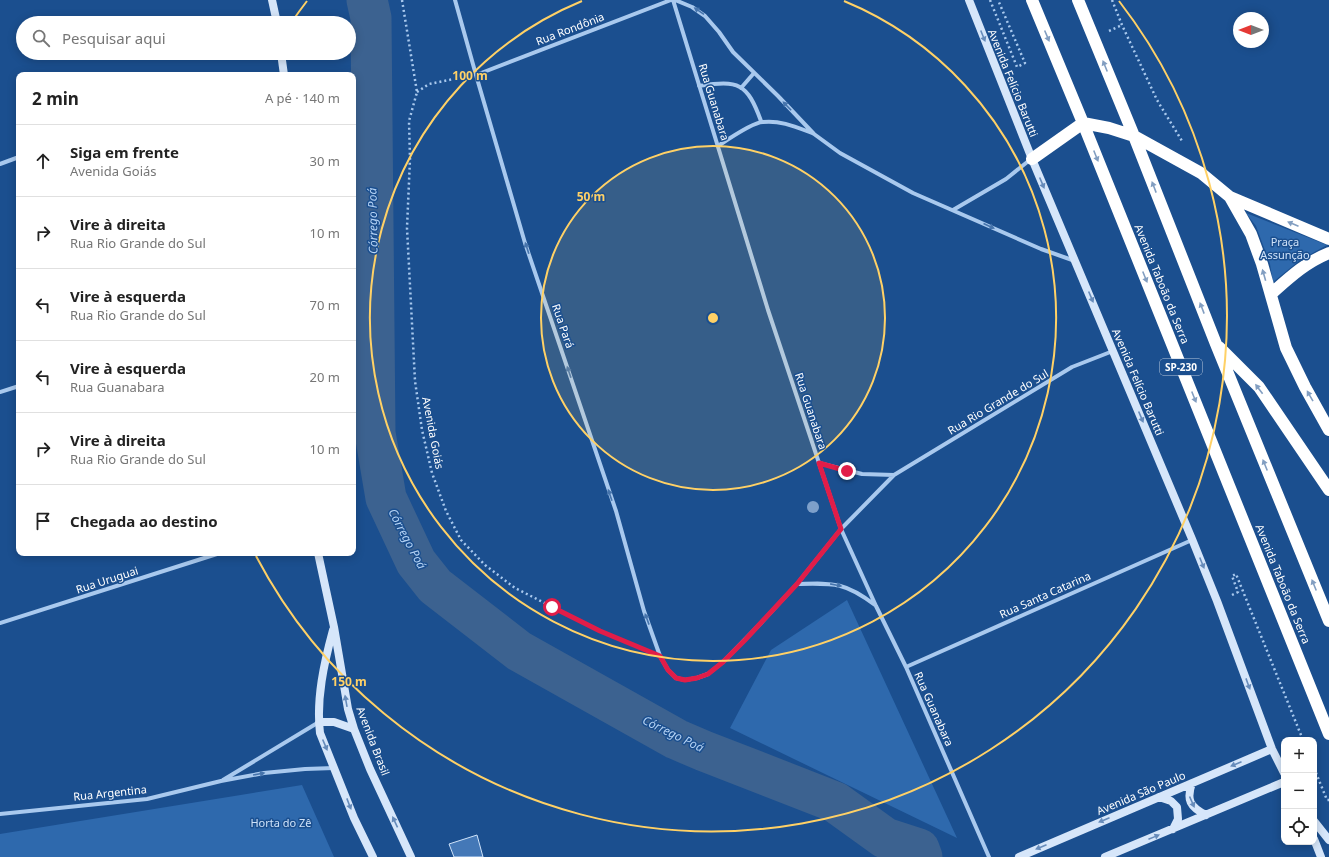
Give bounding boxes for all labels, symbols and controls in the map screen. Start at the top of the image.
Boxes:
one-way arrow [693,7,704,15]
street label: Rua Rondônia [533,9,606,48]
north arrow [1233,12,1269,48]
search box [16,16,356,60]
icon: search [30,27,52,49]
street label: Avenida Felício Barutti [985,27,1042,139]
text: Pesquisar aqui [62,28,166,48]
one-way arrow [1044,30,1050,41]
one-way arrow [980,31,986,43]
one-way arrow [1102,60,1108,72]
street label: Rua Guanabara [696,61,733,142]
text: 100 m [452,67,488,84]
text: 2 min [32,87,79,110]
text: A pé · 140 m [265,89,340,107]
one-way arrow [783,101,792,110]
text: Siga em frente [70,142,179,162]
icon: ahead [32,150,54,172]
one-way arrow [1094,151,1100,163]
text: 30 m [310,152,340,170]
text: Avenida Goiás [70,162,157,180]
one-way arrow [1039,177,1045,188]
one-way arrow [1151,181,1157,192]
water label: Córrego Poá [363,188,382,254]
text: 50 m [577,188,605,205]
text: Vire à direita [70,214,166,234]
one-way arrow [1288,221,1299,227]
icon: right [32,222,54,244]
street label: Avenida Taboão da Serra [1132,222,1193,346]
one-way arrow [983,223,995,229]
text: 10 m [310,224,340,242]
text: Rua Rio Grande do Sul [70,234,206,252]
park label: Praça Assunção [1260,234,1310,262]
one-way arrow [524,242,530,254]
one-way arrow [1261,268,1267,280]
one-way arrow [1142,271,1148,282]
text: Vire à esquerda [70,286,186,306]
one-way arrow [1088,292,1094,304]
icon: left [32,294,54,316]
text: 70 m [310,296,340,314]
one-way arrow [1198,301,1204,313]
street label: Rua Pará [549,302,578,350]
text: Rua Rio Grande do Sul [70,306,206,324]
centre of rings [706,311,720,325]
street label: Avenida Felício Barutti [1109,326,1168,438]
text: Vire à esquerda [70,358,186,378]
road number: SP-230 [1160,359,1202,375]
one-way arrow [565,365,571,377]
icon: left [32,366,54,388]
street label: Rua Rio Grande do Sul [945,366,1051,438]
text: 20 m [310,368,340,386]
street label: Rua Guanabara [792,370,831,451]
text: Rua Guanabara [70,378,165,396]
one-way arrow [1255,383,1263,394]
one-way arrow [1306,390,1313,402]
one-way arrow [1191,392,1197,404]
street label: Avenida Goiás [419,396,448,470]
one-way arrow [1139,411,1145,423]
text: Vire à direita [70,430,166,450]
icon: right [32,438,54,460]
text: 10 m [310,440,340,458]
text: Rua Rio Grande do Sul [70,450,206,468]
one-way arrow [1262,458,1268,470]
route end [838,462,856,480]
one-way arrow [607,488,613,500]
water label: Córrego Poá [384,505,431,572]
icon: arrive [32,510,54,532]
text: Chegada ao destino [70,511,218,531]
street label: Avenida Taboão da Serra [1253,522,1314,646]
one-way arrow [1199,557,1205,569]
street label: Rua Uruguai [74,562,140,597]
street label: Rua Santa Catarina [997,568,1093,621]
one-way arrow [1311,578,1317,590]
one-way arrow [830,582,842,588]
route start [543,598,561,616]
one-way arrow [643,613,649,625]
street label: Rua Guanabara [911,669,958,748]
text: 150 m [331,673,367,690]
one-way arrow [1246,679,1252,691]
one-way arrow [343,695,349,707]
street label: Avenida Brasil [353,704,394,778]
water label: Córrego Poá [640,711,707,756]
map controls [1281,737,1317,845]
button: + [1281,737,1317,773]
one-way arrow [323,740,329,752]
one-way arrow [1230,762,1242,768]
street label: Avenida São Paulo [1094,767,1188,818]
one-way arrow [253,771,265,777]
button: − [1281,773,1317,809]
street label: Rua Argentina [73,781,147,804]
one-way arrow [1189,796,1195,808]
one-way arrow [346,799,352,811]
button: locate [1281,809,1317,845]
park label: Horta do Zê [250,815,312,830]
one-way arrow [392,816,398,827]
one-way arrow [1097,818,1109,824]
one-way arrow [1148,834,1159,840]
one-way arrow [1035,844,1047,851]

